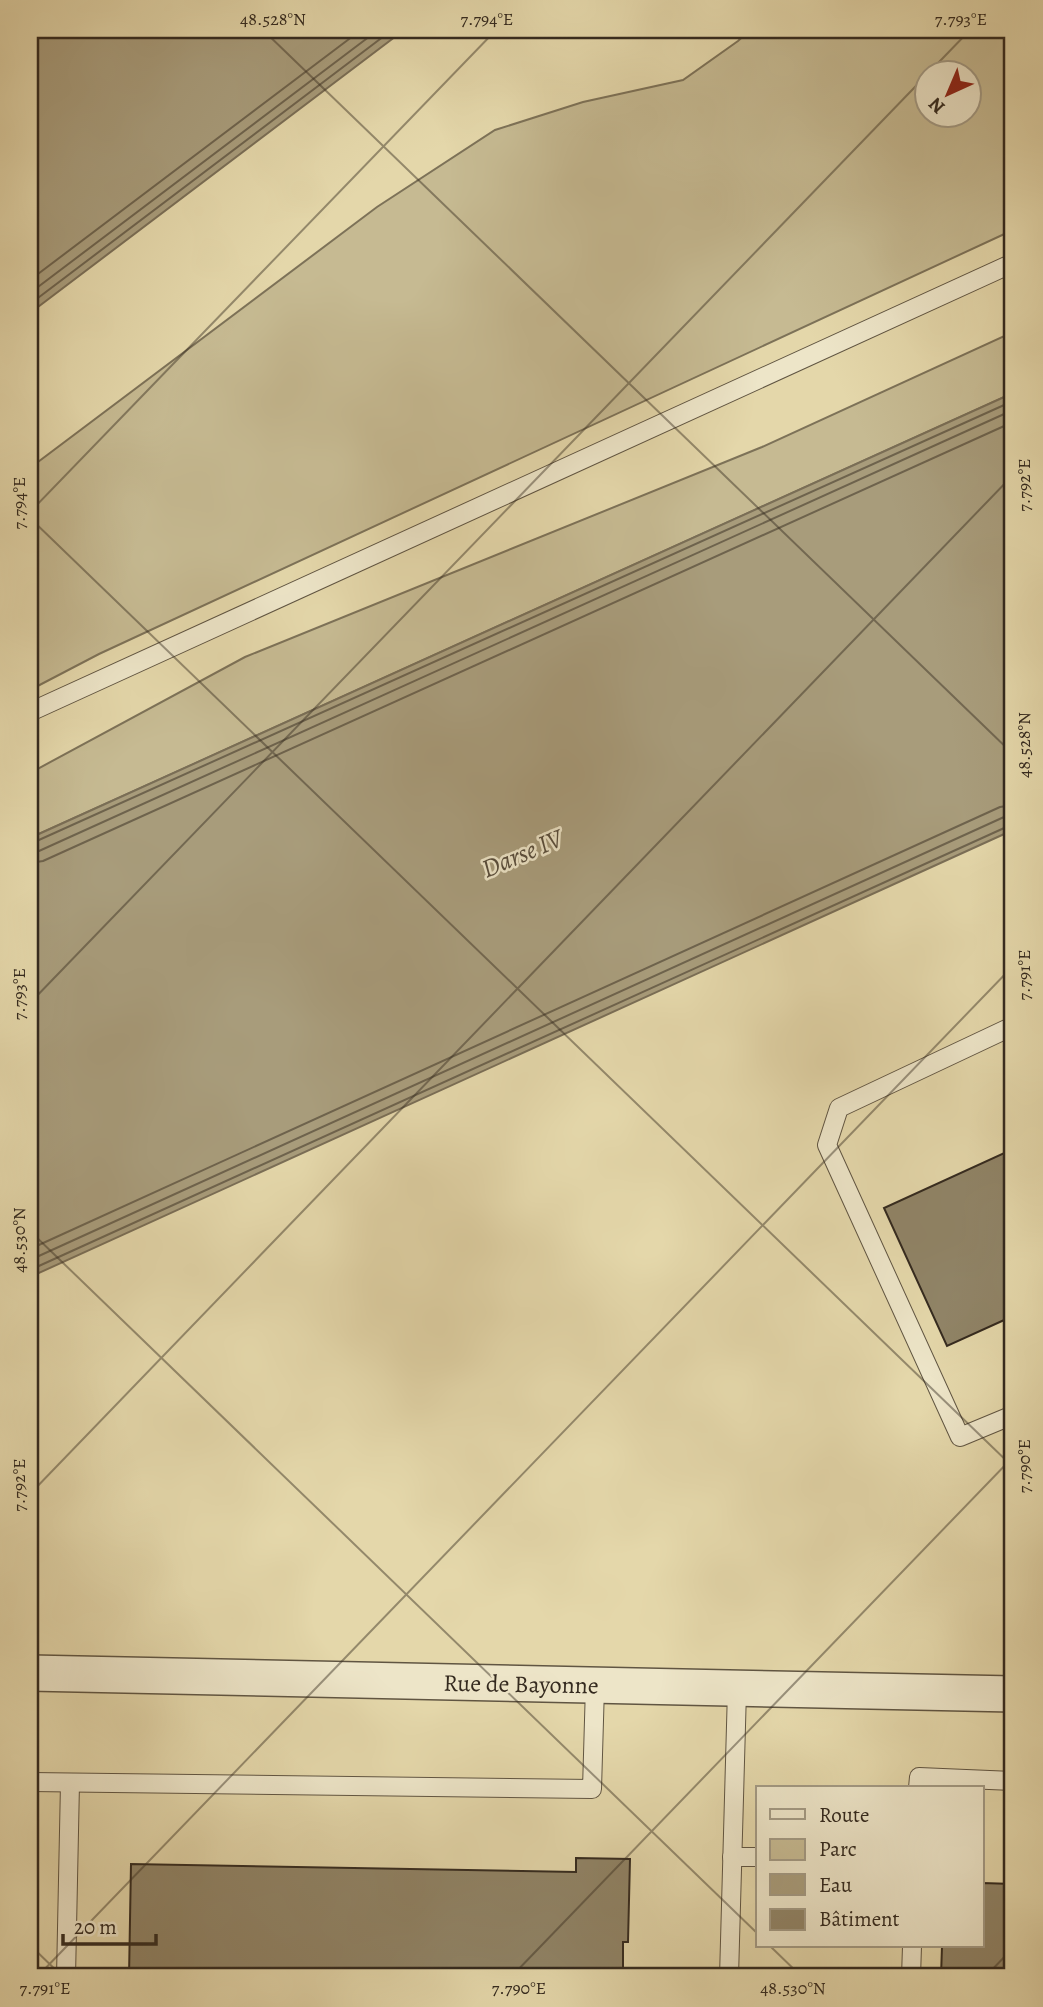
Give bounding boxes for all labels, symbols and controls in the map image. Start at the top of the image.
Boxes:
text: 48.528°N [240,7,306,31]
text: 7.794°E [460,7,514,31]
text: 7.793°E [935,7,987,31]
north arrow [914,60,984,130]
text: N [923,91,951,120]
text: 7.792°E [1012,458,1036,512]
text: 7.794°E [7,476,31,530]
text: 48.528°N [1012,712,1036,778]
water label: Darse IV [476,820,570,886]
text: 7.791°E [1012,949,1036,1001]
text: 7.793°E [7,968,31,1020]
text: 48.530°N [7,1207,31,1273]
text: 7.790°E [1012,1439,1036,1493]
text: 7.792°E [7,1458,31,1512]
street label: Rue de Bayonne [443,1667,599,1701]
legend [756,1786,984,1948]
text: Route [819,1801,869,1829]
text: Parc [819,1835,857,1863]
text: Eau [819,1871,853,1899]
scale bar [63,1902,156,1946]
text: Bâtiment [819,1905,900,1933]
text: 20 m [74,1913,117,1941]
text: 7.791°E [19,1976,71,2000]
text: 7.790°E [492,1976,546,2000]
text: 48.530°N [760,1976,826,2000]

